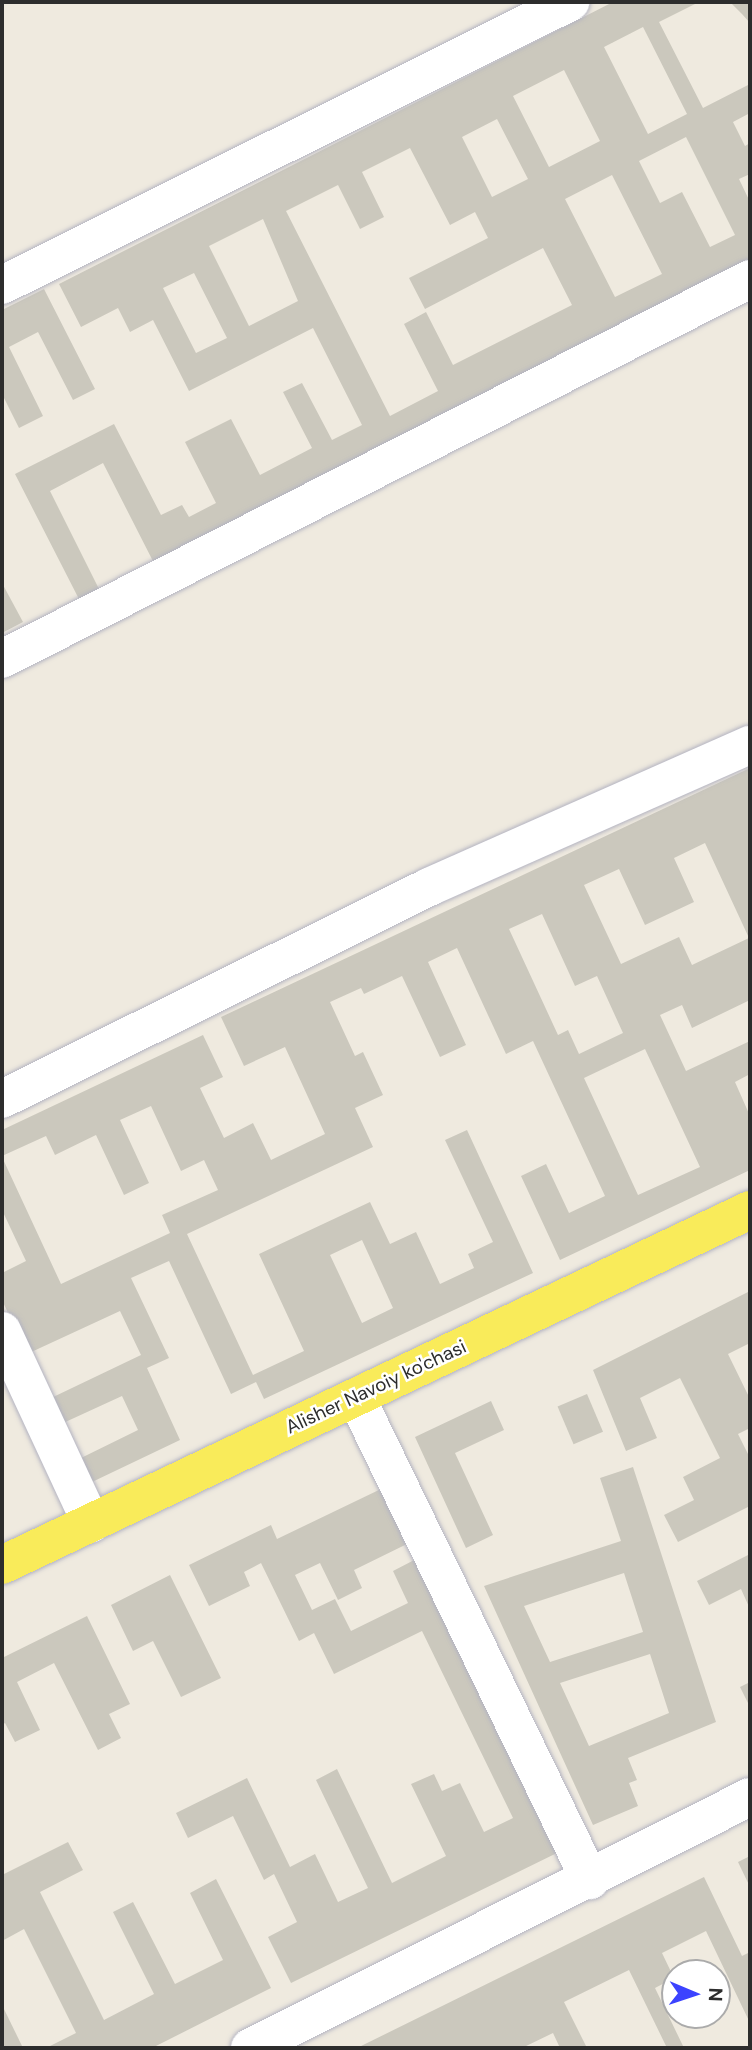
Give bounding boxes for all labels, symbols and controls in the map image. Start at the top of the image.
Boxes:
street label: Alisher Navoiy ko'chasi [282,1335,470,1439]
north arrow [661,1959,731,2029]
text: N [703,1987,728,2002]

